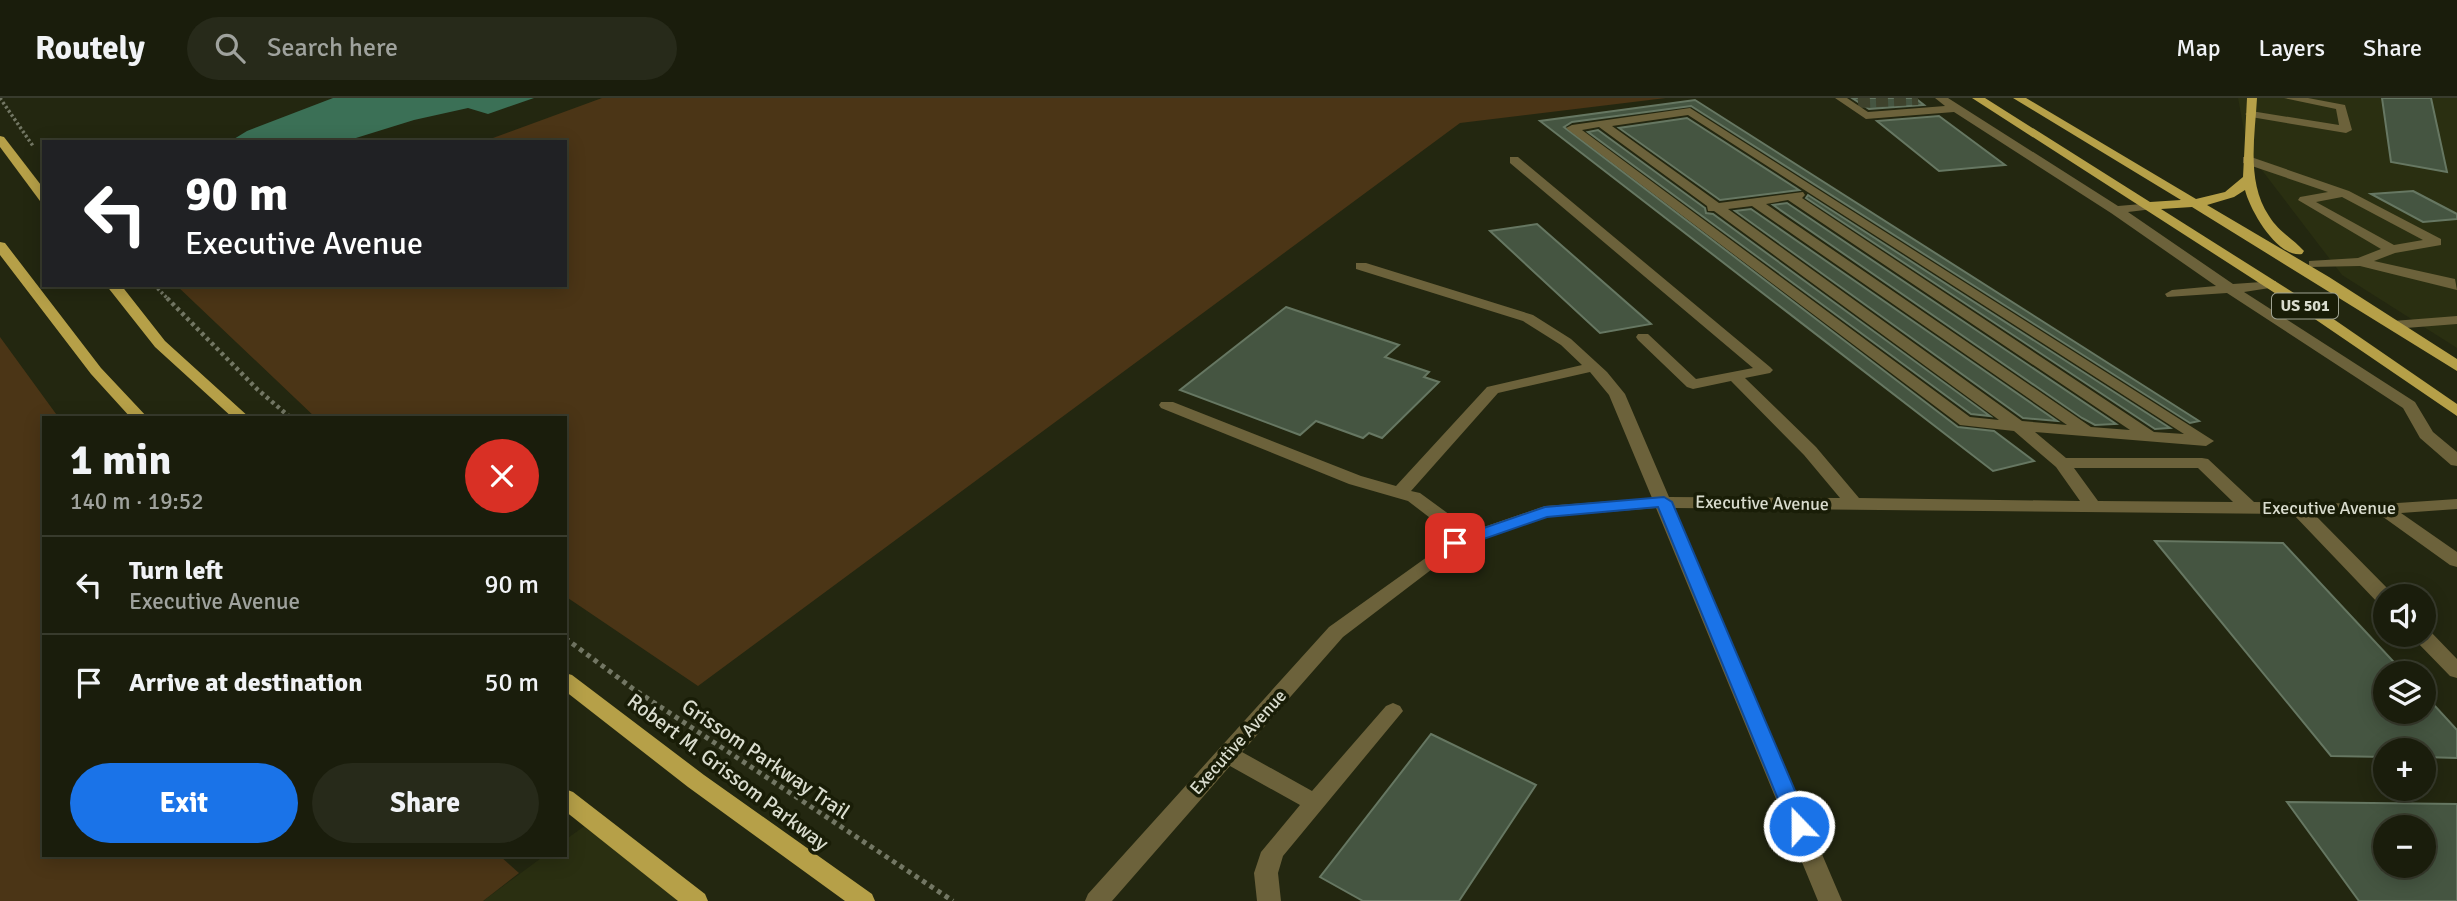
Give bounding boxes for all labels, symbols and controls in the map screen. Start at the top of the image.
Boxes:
search box [187,17,677,80]
text: Routely [35,28,145,69]
icon: search [211,29,249,67]
text: Search here [267,32,398,64]
text: Map [2176,33,2221,63]
text: Layers [2259,33,2325,63]
text: Share [2363,33,2422,63]
text: 90 m [185,164,288,224]
icon: left [70,168,161,259]
text: Executive Avenue [185,224,423,263]
road number: US 501 [2272,294,2338,318]
text: 1 min [70,435,171,486]
button: close [465,439,539,513]
text: 140 m · 19:52 [70,487,204,516]
street label: Executive Avenue [1695,491,1829,515]
street label: Executive Avenue [2262,497,2396,519]
pin [1425,513,1485,573]
icon: arrive [1436,524,1474,562]
text: Turn left [129,555,223,587]
icon: left [70,566,108,604]
text: 90 m [484,569,539,601]
map controls [2373,584,2436,878]
button: sound [2373,584,2436,647]
text: Executive Avenue [129,587,300,616]
button: layers [2373,661,2436,724]
icon: arrive [70,664,108,702]
text: Arrive at destination [129,667,362,699]
text: 50 m [484,667,539,699]
street label: Executive Avenue [1185,685,1291,799]
street label: Robert M. Grissom Parkway [622,688,834,856]
street label: Grissom Parkway Trail [677,693,855,825]
button: + [2373,738,2436,801]
button: Exit [70,763,298,843]
button: Share [312,763,539,843]
position arrow [1762,789,1836,863]
button: − [2373,815,2436,878]

